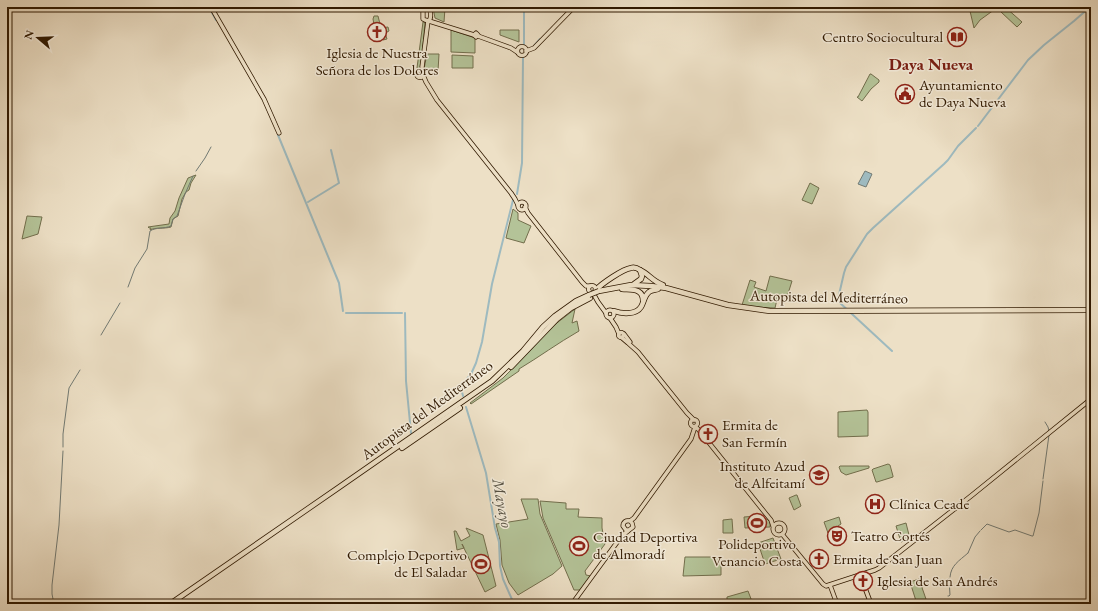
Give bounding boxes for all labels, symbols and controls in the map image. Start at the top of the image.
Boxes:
north arrow [18,18,58,58]
church icon: Iglesia de Nuestra Señora de los Dolores [366,21,388,43]
library icon: Centro Sociocultural [946,26,968,48]
place label: Centro Sociocultural [822,27,943,46]
text: N [20,28,37,41]
place label: Iglesia de Nuestra Señora de los Dolores [316,43,439,79]
district label: Daya Nueva [889,53,974,75]
place label: Ayuntamiento de Daya Nueva [918,75,1006,111]
public building icon: Ayuntamiento de Daya Nueva [894,83,916,105]
street label: Autopista del Mediterráneo [749,286,908,307]
street label: Autopista del Mediterráneo [356,355,496,464]
place label: Ermita de San Fermín [722,415,787,451]
church icon: Ermita de San Fermín [697,423,719,445]
place label: Instituto Azud de Alfeitamí [720,456,805,492]
school or university icon: Instituto Azud de Alfeitamí [808,464,830,486]
water label: Mayayo [487,476,518,530]
hospital icon: Clínica Ceade [864,493,886,515]
place label: Clínica Ceade [889,494,969,513]
sports icon: Polideportivo Venancio Costa [746,512,768,534]
theatre icon: Teatro Cortés [826,525,848,547]
place label: Teatro Cortés [851,526,930,545]
place label: Ciudad Deportiva de Almoradí [593,527,698,563]
place label: Polideportivo Venancio Costa [712,534,802,570]
sports icon: Ciudad Deportiva de Almoradí [568,535,590,557]
place label: Complejo Deportivo de El Saladar [347,545,467,581]
church icon: Ermita de San Juan [808,548,830,570]
place label: Ermita de San Juan [833,549,943,568]
sports icon: Complejo Deportivo de El Saladar [470,553,492,575]
church icon: Iglesia de San Andrés [852,570,874,592]
place label: Iglesia de San Andrés [877,571,998,590]

